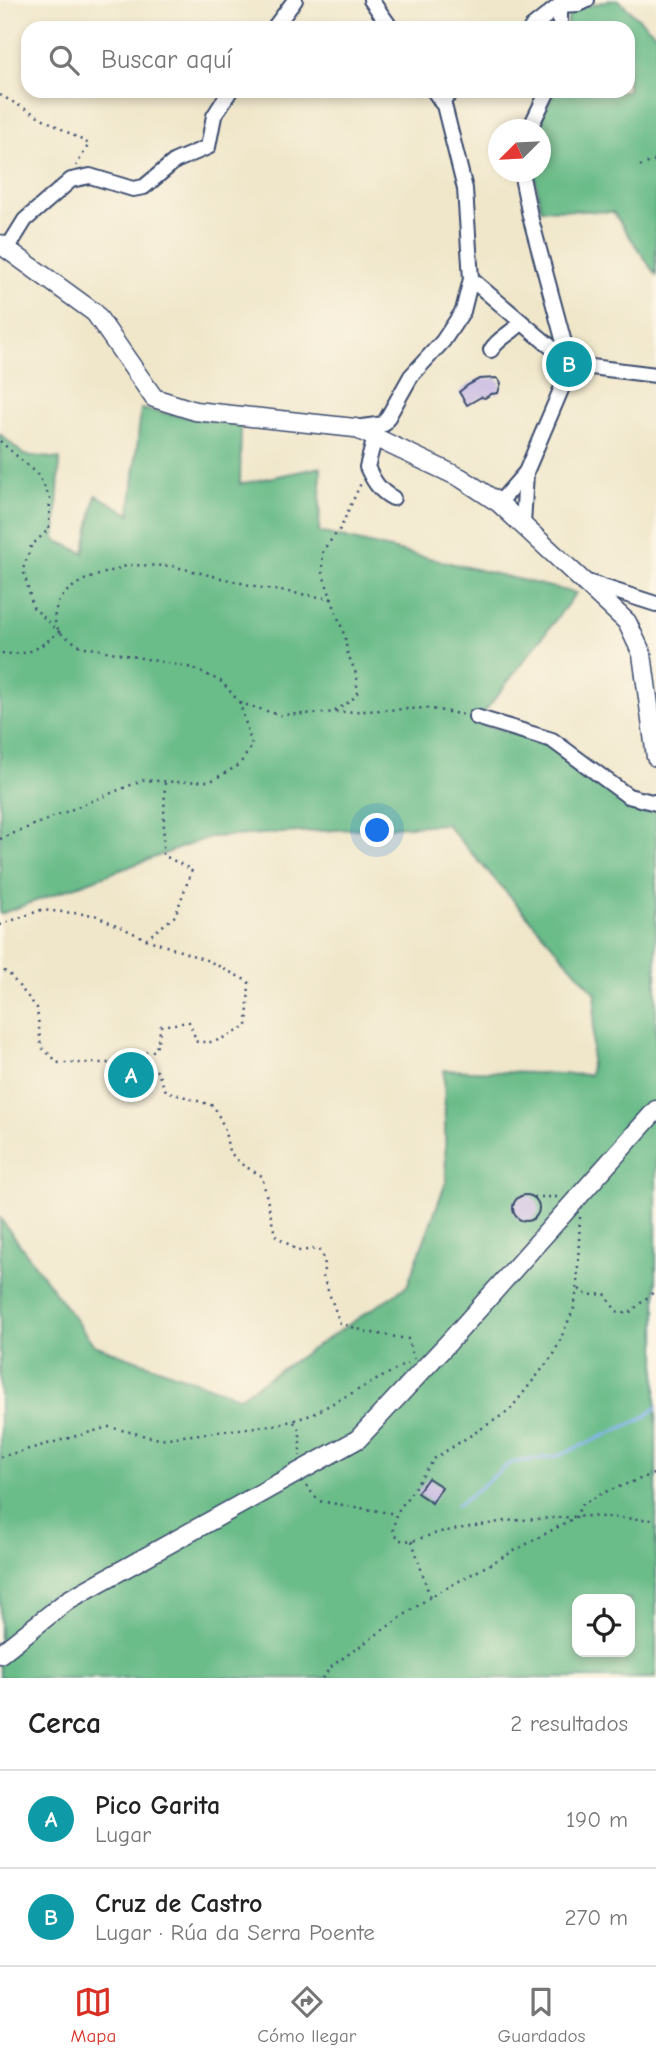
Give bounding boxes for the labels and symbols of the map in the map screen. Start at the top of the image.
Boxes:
north arrow [488,119,551,182]
pin: B [546,338,592,390]
your location [360,813,394,847]
pin: A [108,1049,154,1101]

